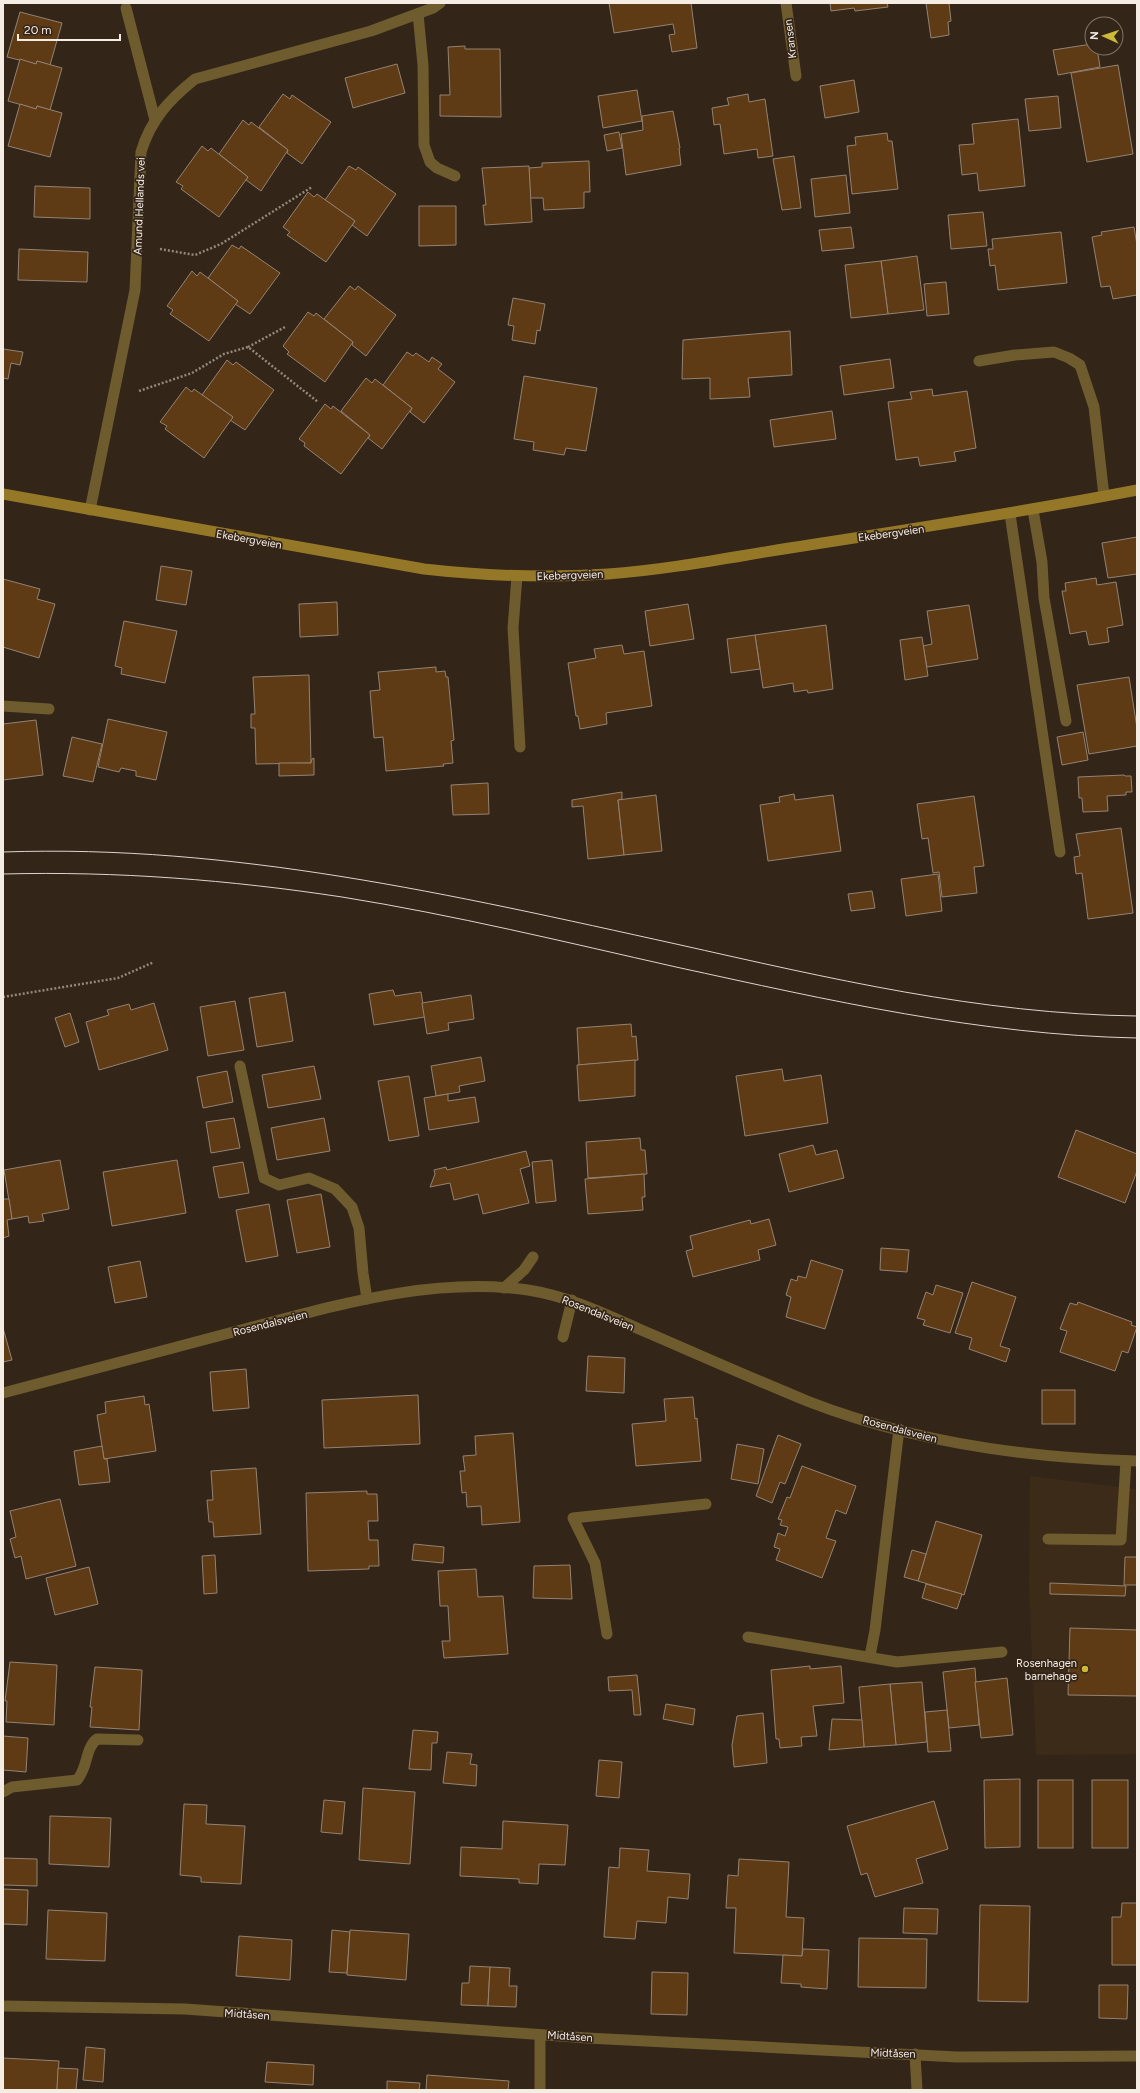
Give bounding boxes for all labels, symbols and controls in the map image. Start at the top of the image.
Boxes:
scale bar [18,16,120,42]
north arrow [1084,16,1124,56]
street label: Kransen [782,19,799,59]
text: 20 m [24,23,52,37]
text: N [1088,31,1101,40]
street label: Amund Hellands vei [131,157,148,255]
street label: Ekebergveien [857,522,925,545]
street label: Ekebergveien [215,527,283,552]
street label: Ekebergveien [536,568,604,583]
street label: Rosendalsveien [560,1293,636,1334]
street label: Rosendalsveien [231,1308,309,1339]
street label: Rosendalsveien [861,1413,938,1446]
place label: Rosenhagen barnehage [1016,1657,1077,1683]
marker: Rosenhagen barnehage [1080,1664,1090,1674]
street label: Midtåsen [224,2006,270,2023]
street label: Midtåsen [547,2028,593,2045]
street label: Midtåsen [870,2046,916,2061]

